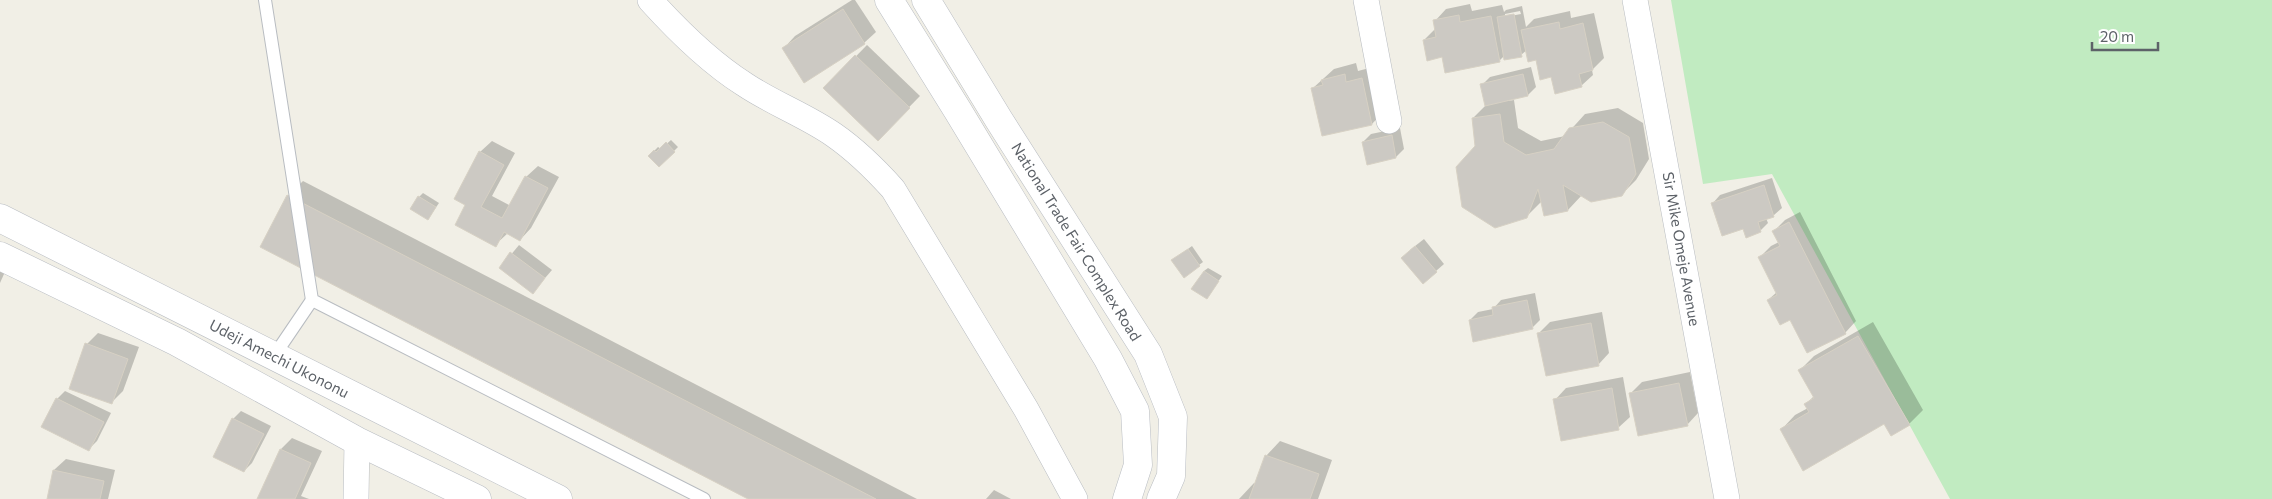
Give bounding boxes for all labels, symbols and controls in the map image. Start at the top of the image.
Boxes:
scale bar [2092,20,2158,52]
text: 20 m [2100,27,2134,45]
street label: National Trade Fair Complex Road [1008,139,1146,344]
street label: Sir Mike Omeje Avenue [1660,170,1704,327]
street label: Udeji Amechi Ukononu [207,315,352,401]

